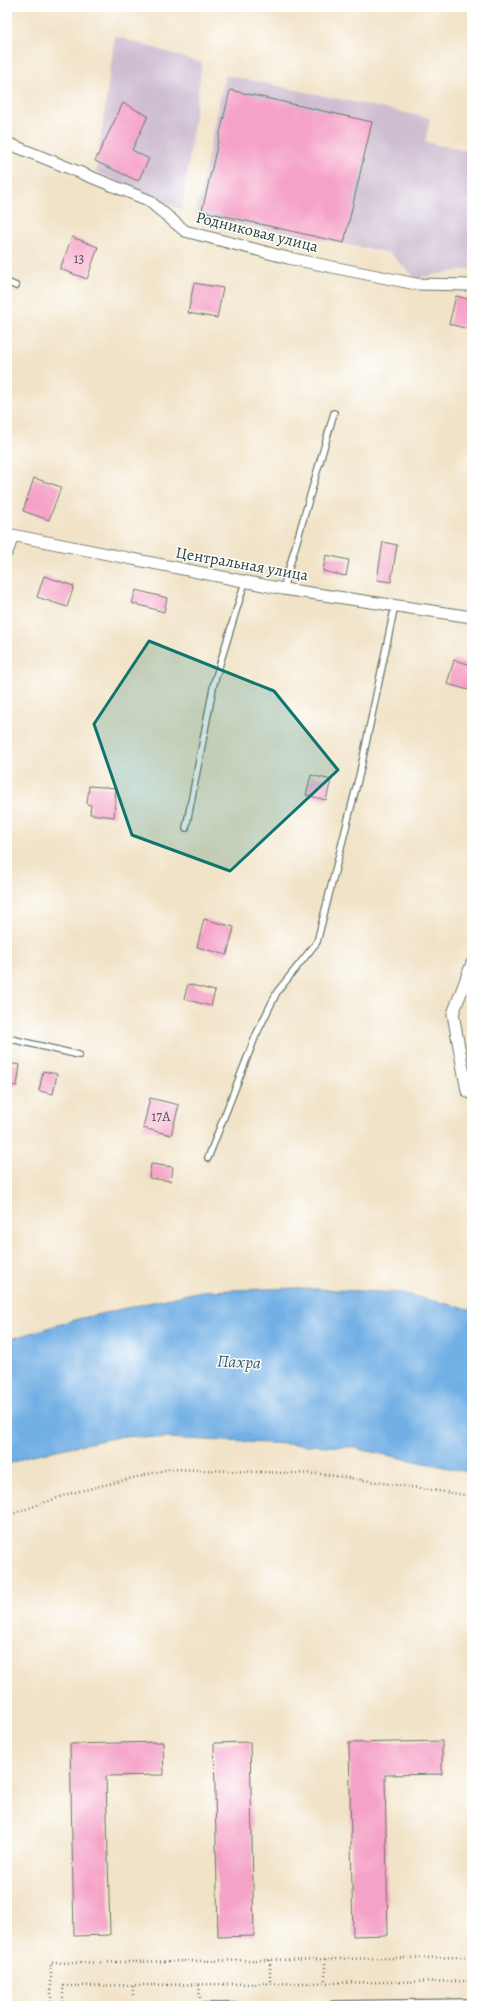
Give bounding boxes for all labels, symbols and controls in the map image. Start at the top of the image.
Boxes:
street label: Родниковая улица [193,206,321,258]
house number: 13 [74,249,84,268]
street label: Центральная улица [174,542,311,587]
house number: 17А [152,1107,171,1126]
water label: Пахра [216,1349,262,1375]

